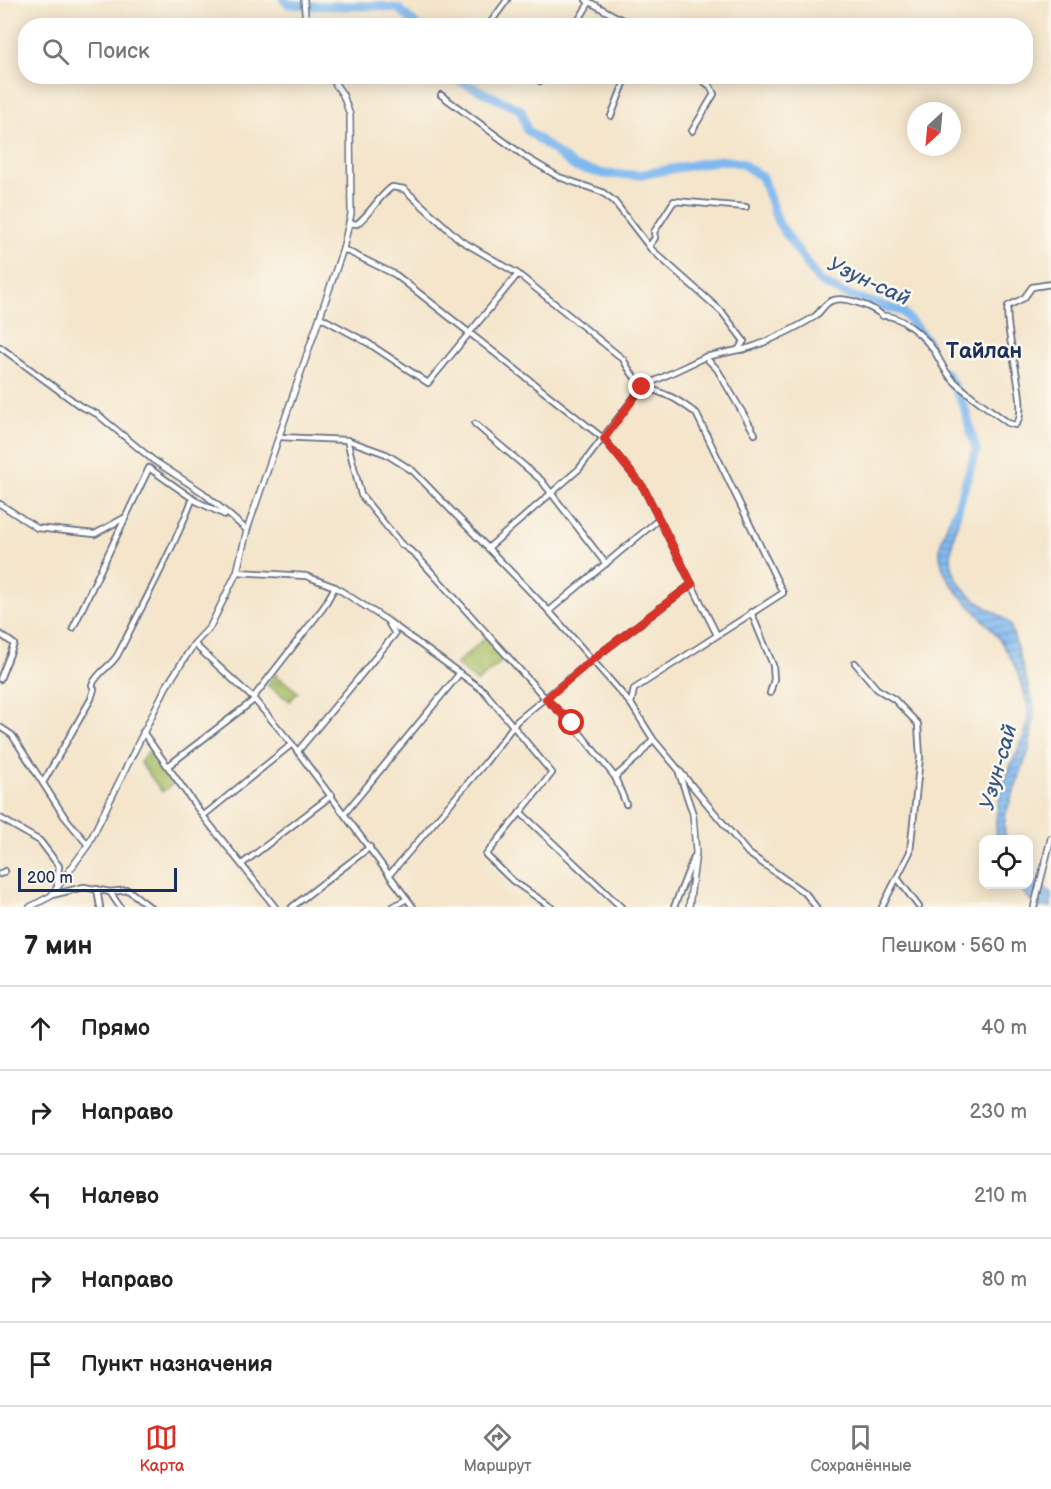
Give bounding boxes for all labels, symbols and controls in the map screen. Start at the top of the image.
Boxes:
search box [18,18,1033,84]
icon: search [39,35,72,68]
text: Поиск [87,38,150,65]
north arrow [907,102,961,156]
water label: Узун-сай [824,252,914,311]
district label: Тайлан [946,338,1022,365]
route end [628,373,654,399]
route start [558,709,584,735]
water label: Узун-сай [974,721,1023,813]
map controls [979,835,1033,889]
button: locate [979,835,1033,889]
scale bar [18,865,177,892]
text: 200 m [27,869,73,888]
text: 7 мин [24,931,92,962]
text: Пешком · 560 m [881,934,1027,958]
icon: ahead [24,1012,57,1045]
text: Прямо [81,1015,150,1042]
text: 40 m [981,1016,1027,1040]
icon: right [24,1096,57,1129]
text: Направо [81,1099,173,1126]
text: 230 m [970,1100,1027,1124]
icon: left [24,1180,57,1213]
text: Налево [81,1183,159,1210]
text: 210 m [974,1184,1027,1208]
icon: right [24,1264,57,1297]
text: Направо [81,1267,173,1294]
text: 80 m [982,1268,1027,1292]
icon: arrive [24,1348,57,1381]
text: Пункт назначения [81,1351,273,1378]
tab: Карта [139,1421,185,1476]
tab: Маршрут [463,1421,531,1476]
tab: Сохранённые [810,1421,912,1476]

